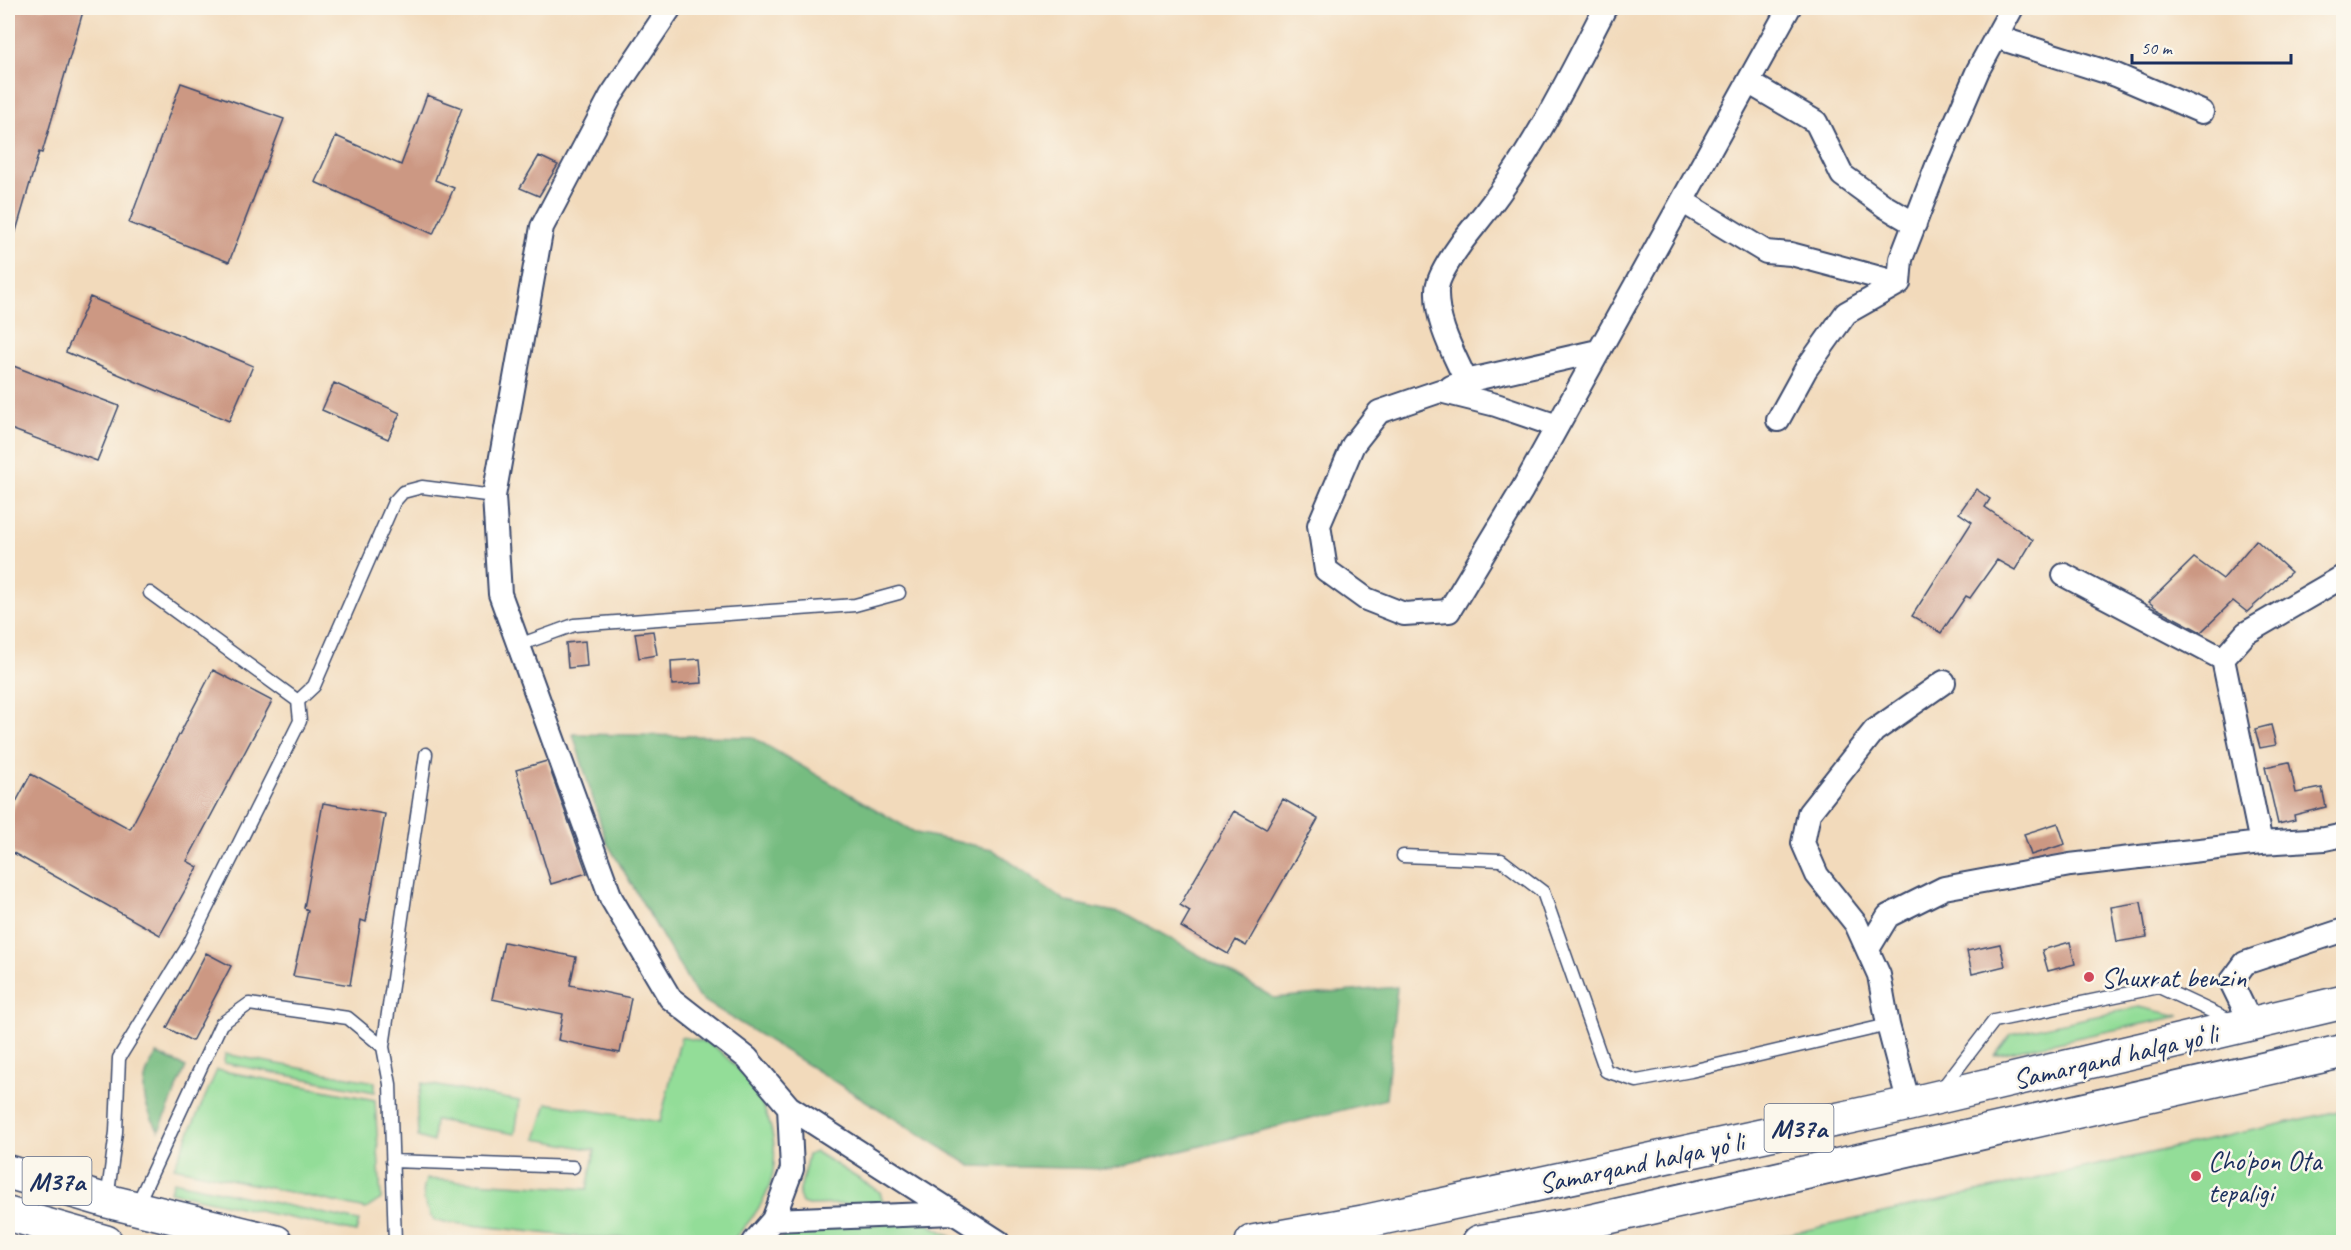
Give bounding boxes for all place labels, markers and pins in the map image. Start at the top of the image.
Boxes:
place label: Shuxrat benzin [2101,960,2247,995]
marker: Shuxrat benzin [2082,970,2096,984]
place label: Cho'pon Ota tepaligi [2208,1143,2323,1210]
marker: Cho'pon Ota tepaligi [2189,1169,2203,1183]

